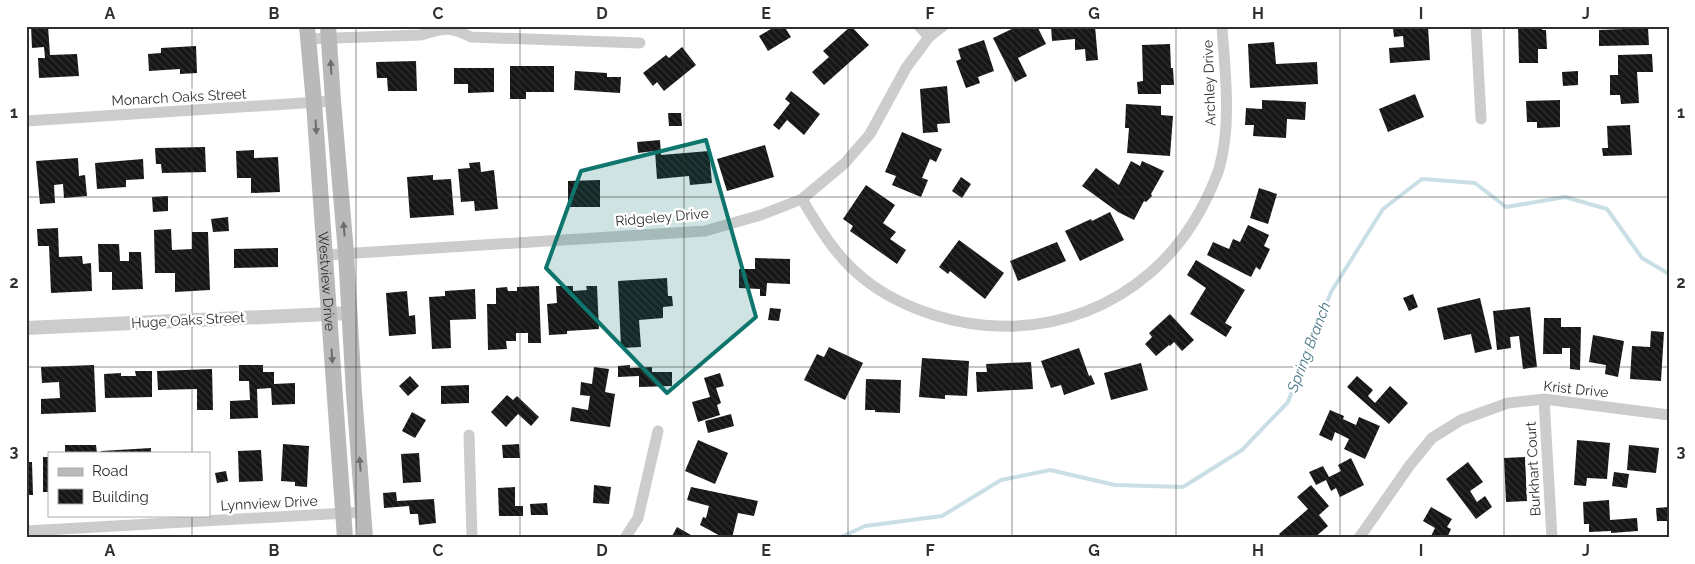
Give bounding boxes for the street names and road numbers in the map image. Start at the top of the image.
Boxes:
street label: Archley Drive [1200,40,1218,126]
street label: Monarch Oaks Street [111,85,247,109]
street label: Ridgeley Drive [615,205,709,229]
street label: Westview Drive [315,231,338,332]
street label: Huge Oaks Street [131,309,246,331]
street label: Krist Drive [1543,378,1609,400]
street label: Burkhart Court [1523,421,1543,517]
street label: Lynnview Drive [220,492,318,514]

